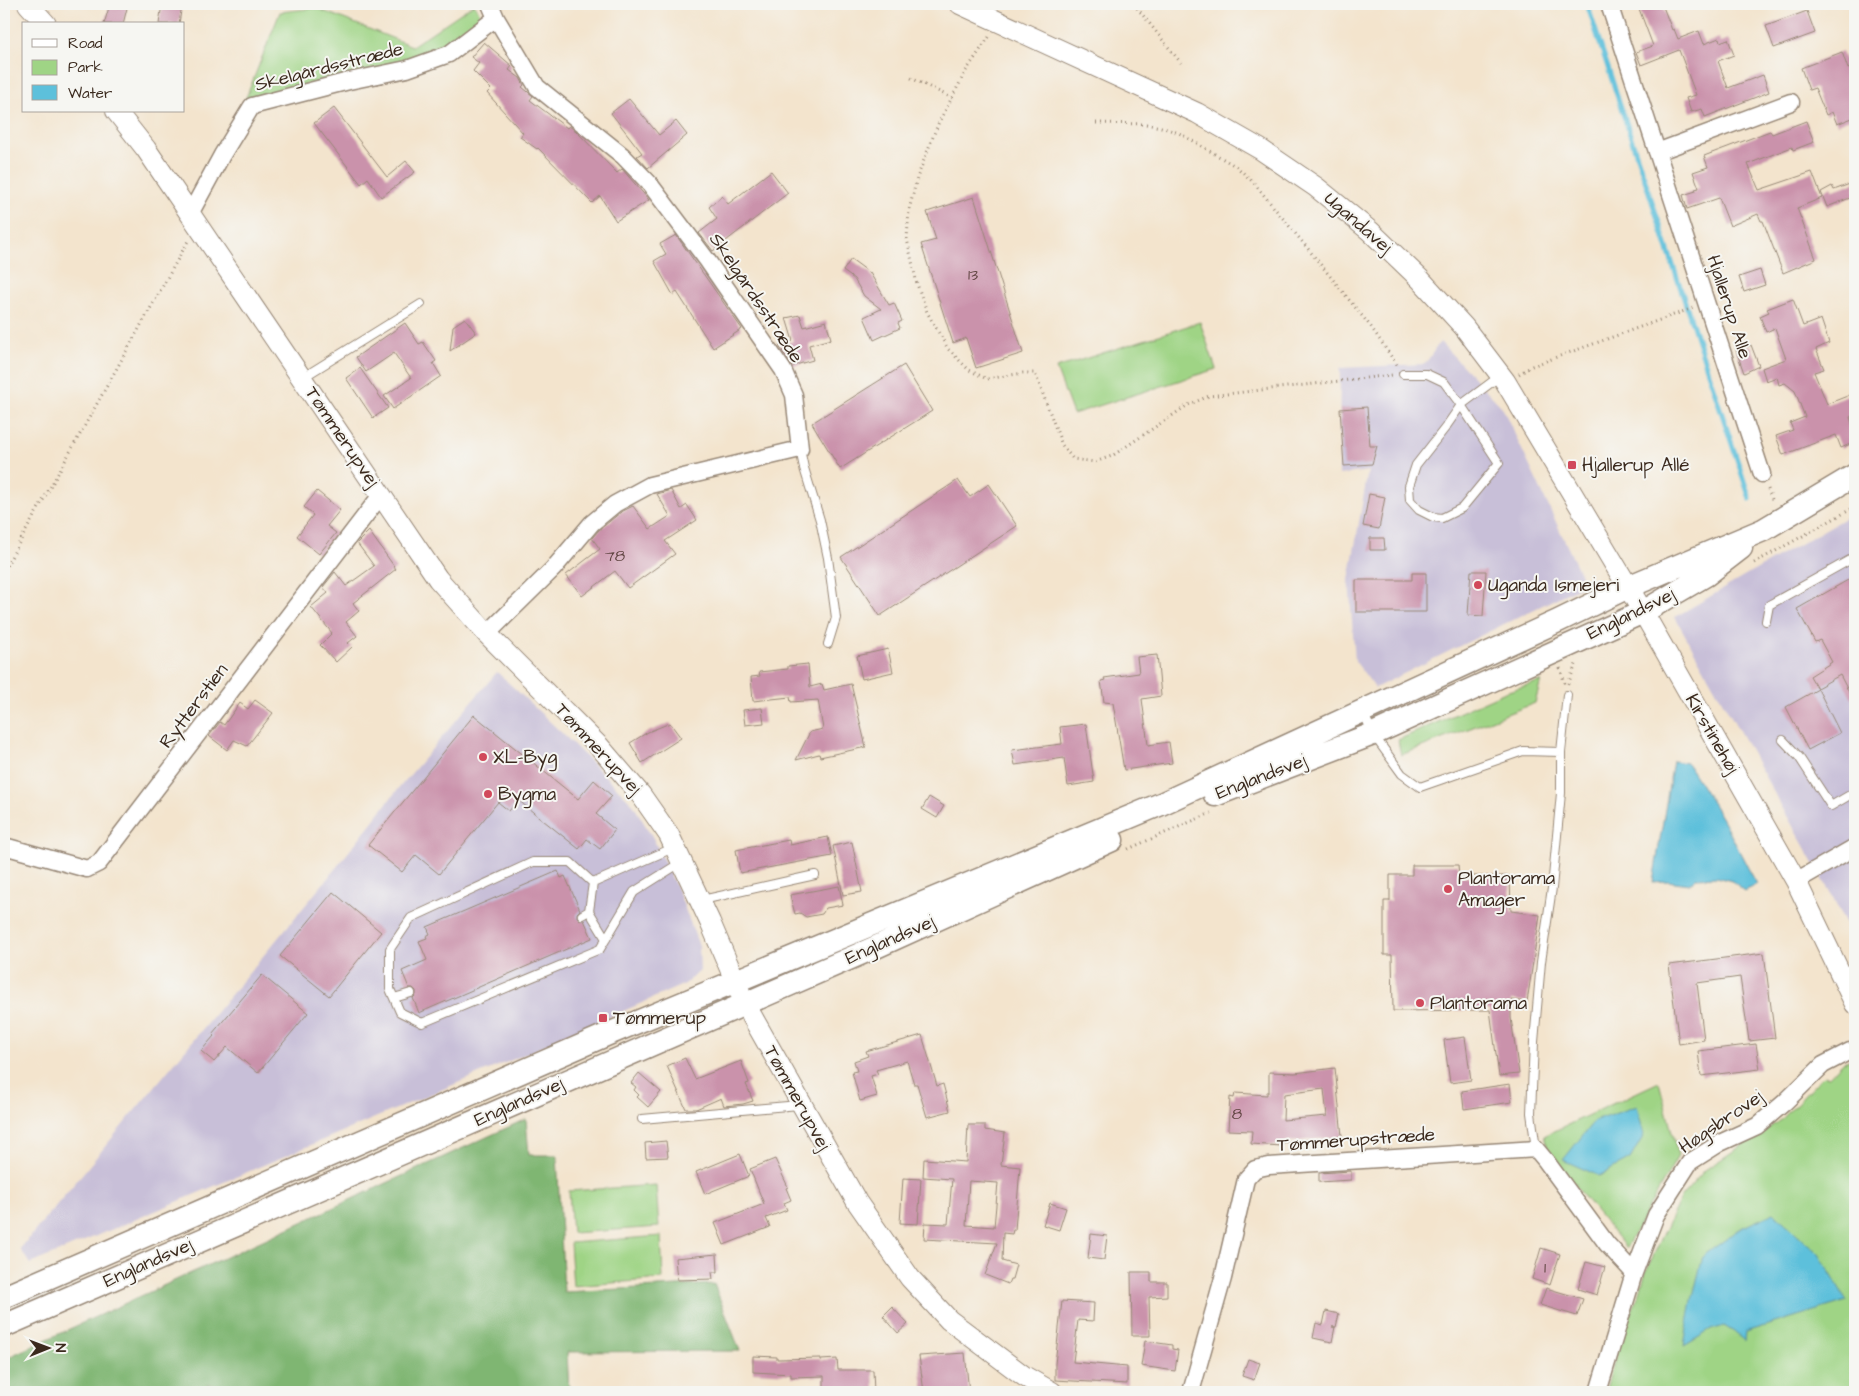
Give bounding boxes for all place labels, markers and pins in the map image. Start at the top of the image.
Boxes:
place label: Hjallerup Allé [1582,452,1690,479]
marker: Hjallerup Allé [1566,459,1578,471]
place label: Uganda Ismejeri [1488,572,1619,600]
marker: Uganda Ismejeri [1472,579,1484,591]
place label: XL-Byg [493,744,557,772]
marker: XL-Byg [477,751,489,763]
place label: Bygma [498,781,557,809]
marker: Bygma [482,788,494,800]
place label: Plantorama Amager [1458,865,1556,915]
marker: Plantorama Amager [1442,883,1454,895]
place label: Plantorama [1430,990,1528,1017]
marker: Plantorama [1414,997,1426,1009]
place label: Tømmerup [613,1005,707,1032]
marker: Tømmerup [597,1012,609,1024]

